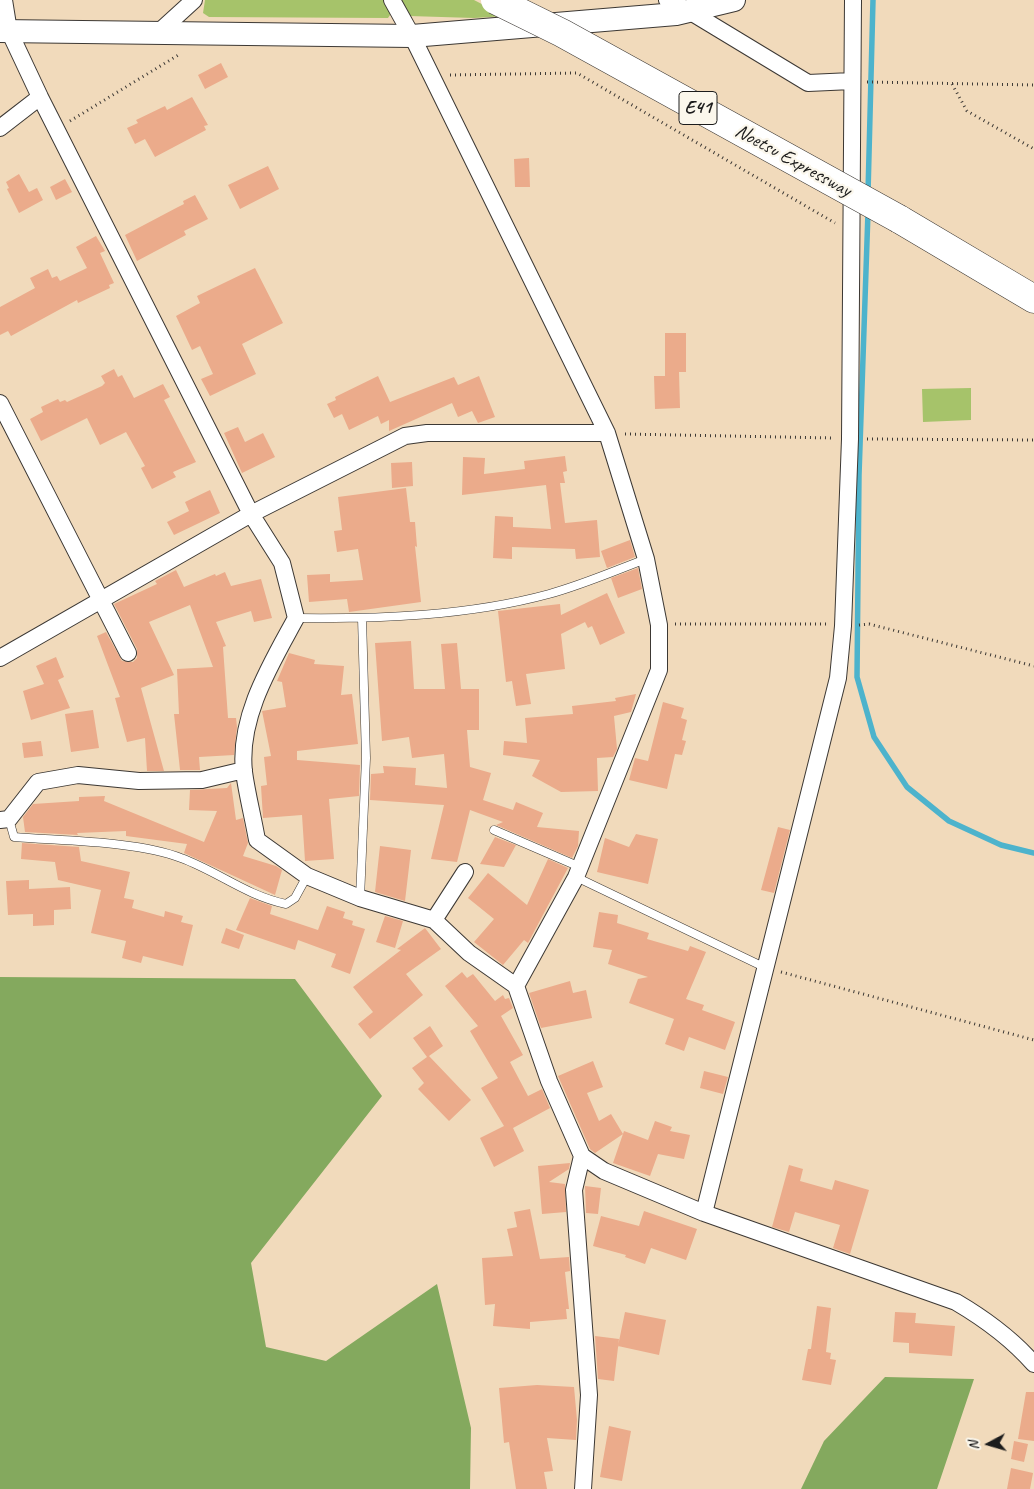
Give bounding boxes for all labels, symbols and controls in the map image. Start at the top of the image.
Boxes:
road number: E41 [679,92,717,125]
street label: Noetsu Expressway [731,119,855,203]
north arrow [964,1419,1014,1469]
text: N [965,1440,982,1451]

